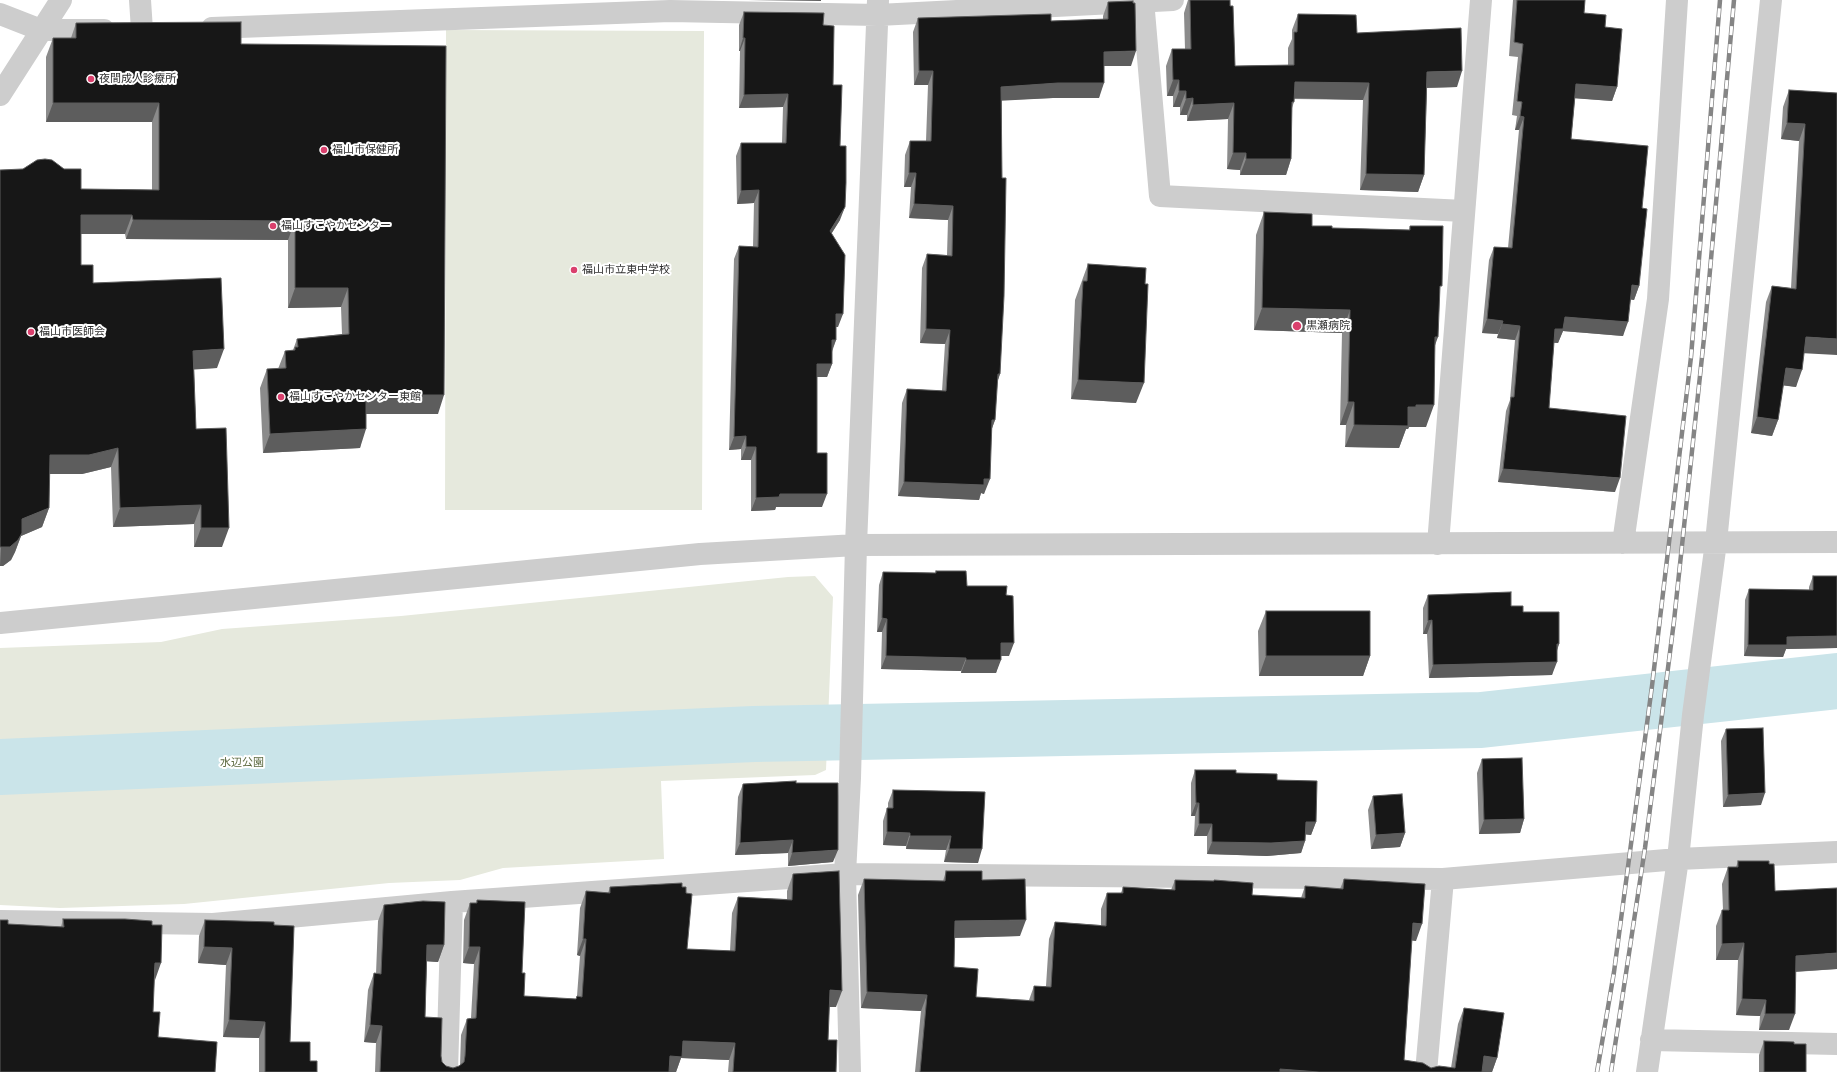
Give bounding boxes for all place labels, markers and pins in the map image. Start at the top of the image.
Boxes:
place label: 夜間成人診療所 [99,72,176,86]
marker: 夜間成人診療所 [86,74,96,84]
place label: 福山市保健所 [332,143,398,157]
marker: 福山市保健所 [319,145,329,155]
place label: 福山すこやかセンター [281,219,391,233]
marker: 福山すこやかセンター [268,221,278,231]
place label: 福山市立東中学校 [582,263,670,277]
marker: 福山市立東中学校 [569,265,579,275]
place label: 黒瀬病院 [1306,319,1350,333]
marker: 黒瀬病院 [1291,320,1303,332]
place label: 福山市医師会 [39,325,105,339]
marker: 福山市医師会 [26,327,36,337]
place label: 福山すこやかセンター東館 [289,390,421,404]
marker: 福山すこやかセンター東館 [276,392,286,402]

